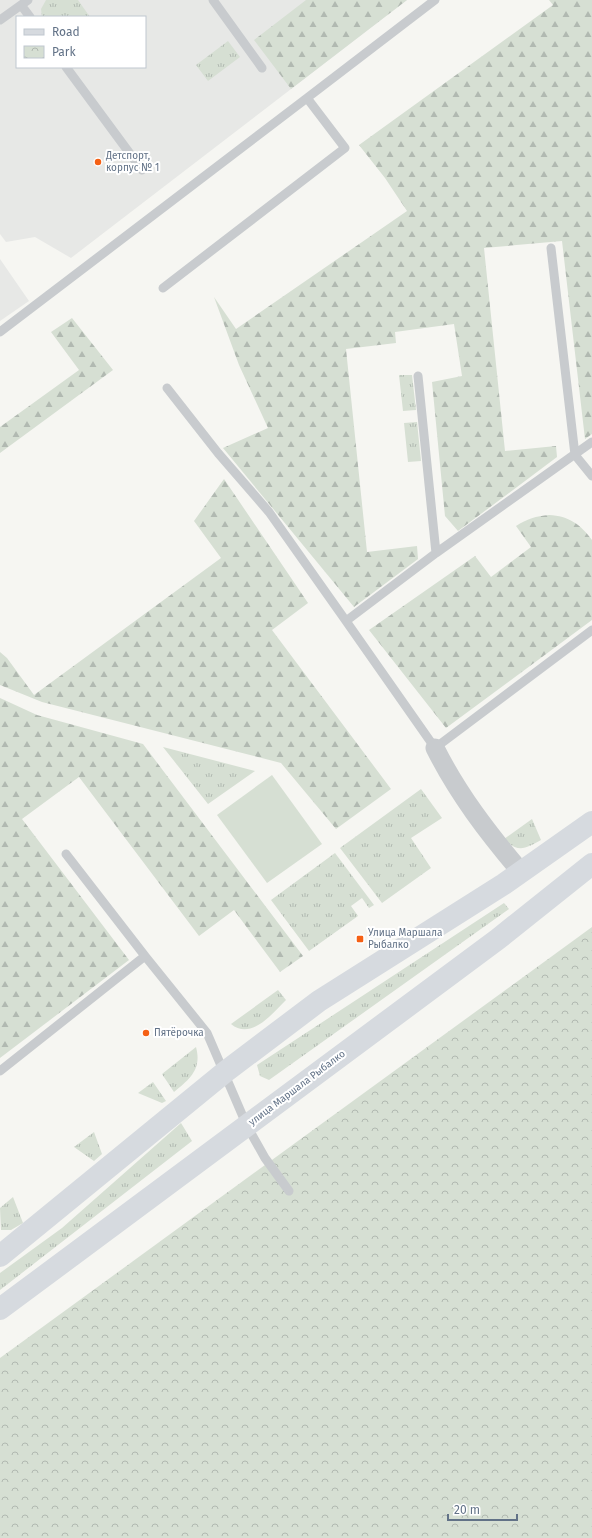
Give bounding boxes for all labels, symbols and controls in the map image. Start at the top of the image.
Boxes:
legend [16,16,146,68]
text: Road [52,25,80,39]
text: Park [52,45,76,59]
place label: Детспорт, корпус № 1 [105,150,159,174]
marker: Детспорт, корпус № 1 [93,157,103,167]
place label: Улица Маршала Рыбалко [368,927,442,951]
marker: Улица Маршала Рыбалко [355,934,365,944]
place label: Пятёрочка [154,1026,204,1039]
marker: Пятёрочка [141,1028,151,1038]
street label: улица Маршала Рыбалко [246,1048,348,1128]
scale bar [448,1496,517,1522]
text: 20 m [454,1503,480,1517]

